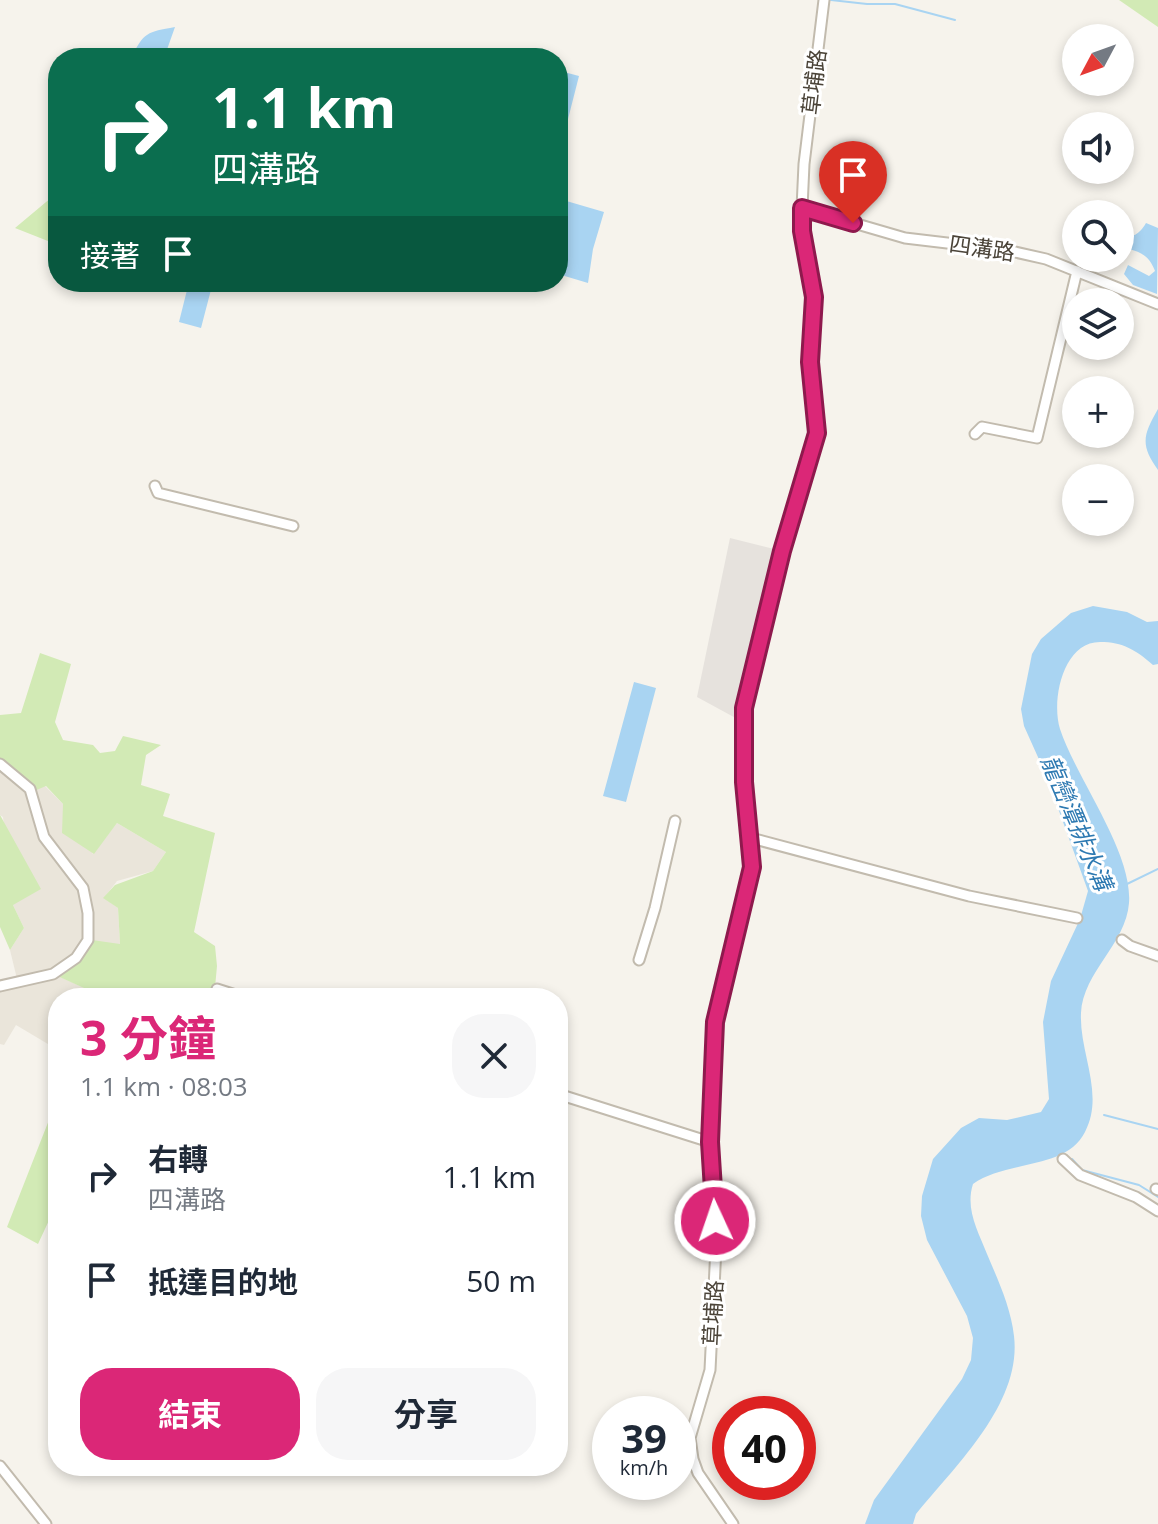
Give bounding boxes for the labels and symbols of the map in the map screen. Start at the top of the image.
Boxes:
north arrow [1062,24,1134,96]
street label: 草埔路 [794,47,832,116]
pin [819,141,887,223]
street label: 四溝路 [947,228,1017,266]
water label: 龍巒潭排水溝 [1034,750,1122,898]
position arrow [673,1179,757,1263]
street label: 草埔路 [695,1279,729,1347]
speed limit sign: 40 [712,1396,816,1500]

